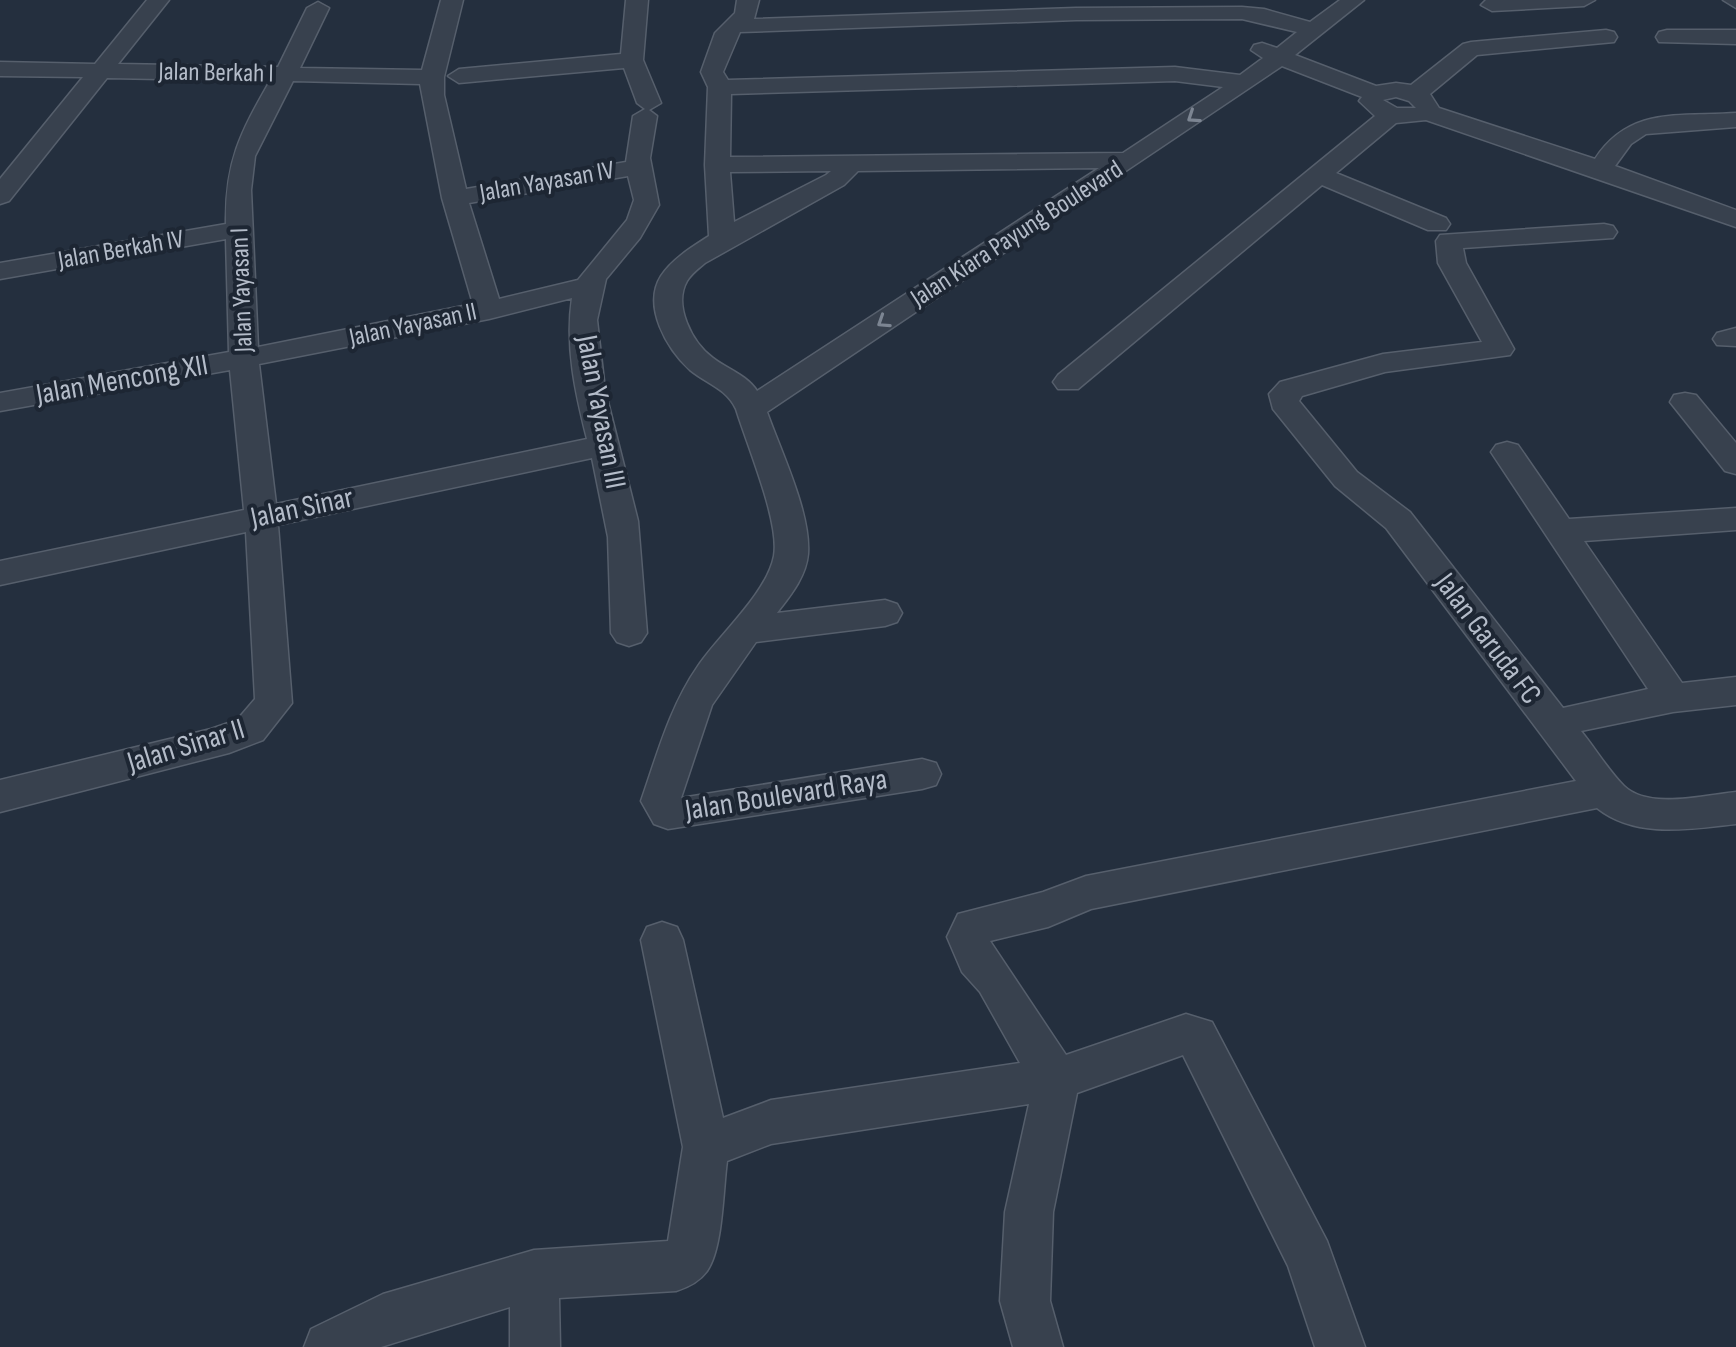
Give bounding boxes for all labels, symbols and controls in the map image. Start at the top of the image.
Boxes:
street label: Jalan Berkah I [157,56,274,90]
one-way arrow [1188,107,1202,122]
street label: Jalan Kiara Payung Boulevard [904,154,1129,315]
street label: Jalan Yayasan IV [476,155,617,209]
street label: Jalan Berkah IV [55,224,187,276]
street label: Jalan Yayasan I [224,227,260,354]
street label: Jalan Yayasan II [345,296,480,354]
one-way arrow [877,312,892,327]
street label: Jalan Yayasan III [568,331,634,492]
street label: Jalan Mencong XII [32,347,211,413]
street label: Jalan Sinar [246,480,357,537]
street label: Jalan Garuda FC [1426,566,1549,712]
street label: Jalan Sinar II [122,711,249,781]
street label: Jalan Boulevard Raya [682,761,889,829]

